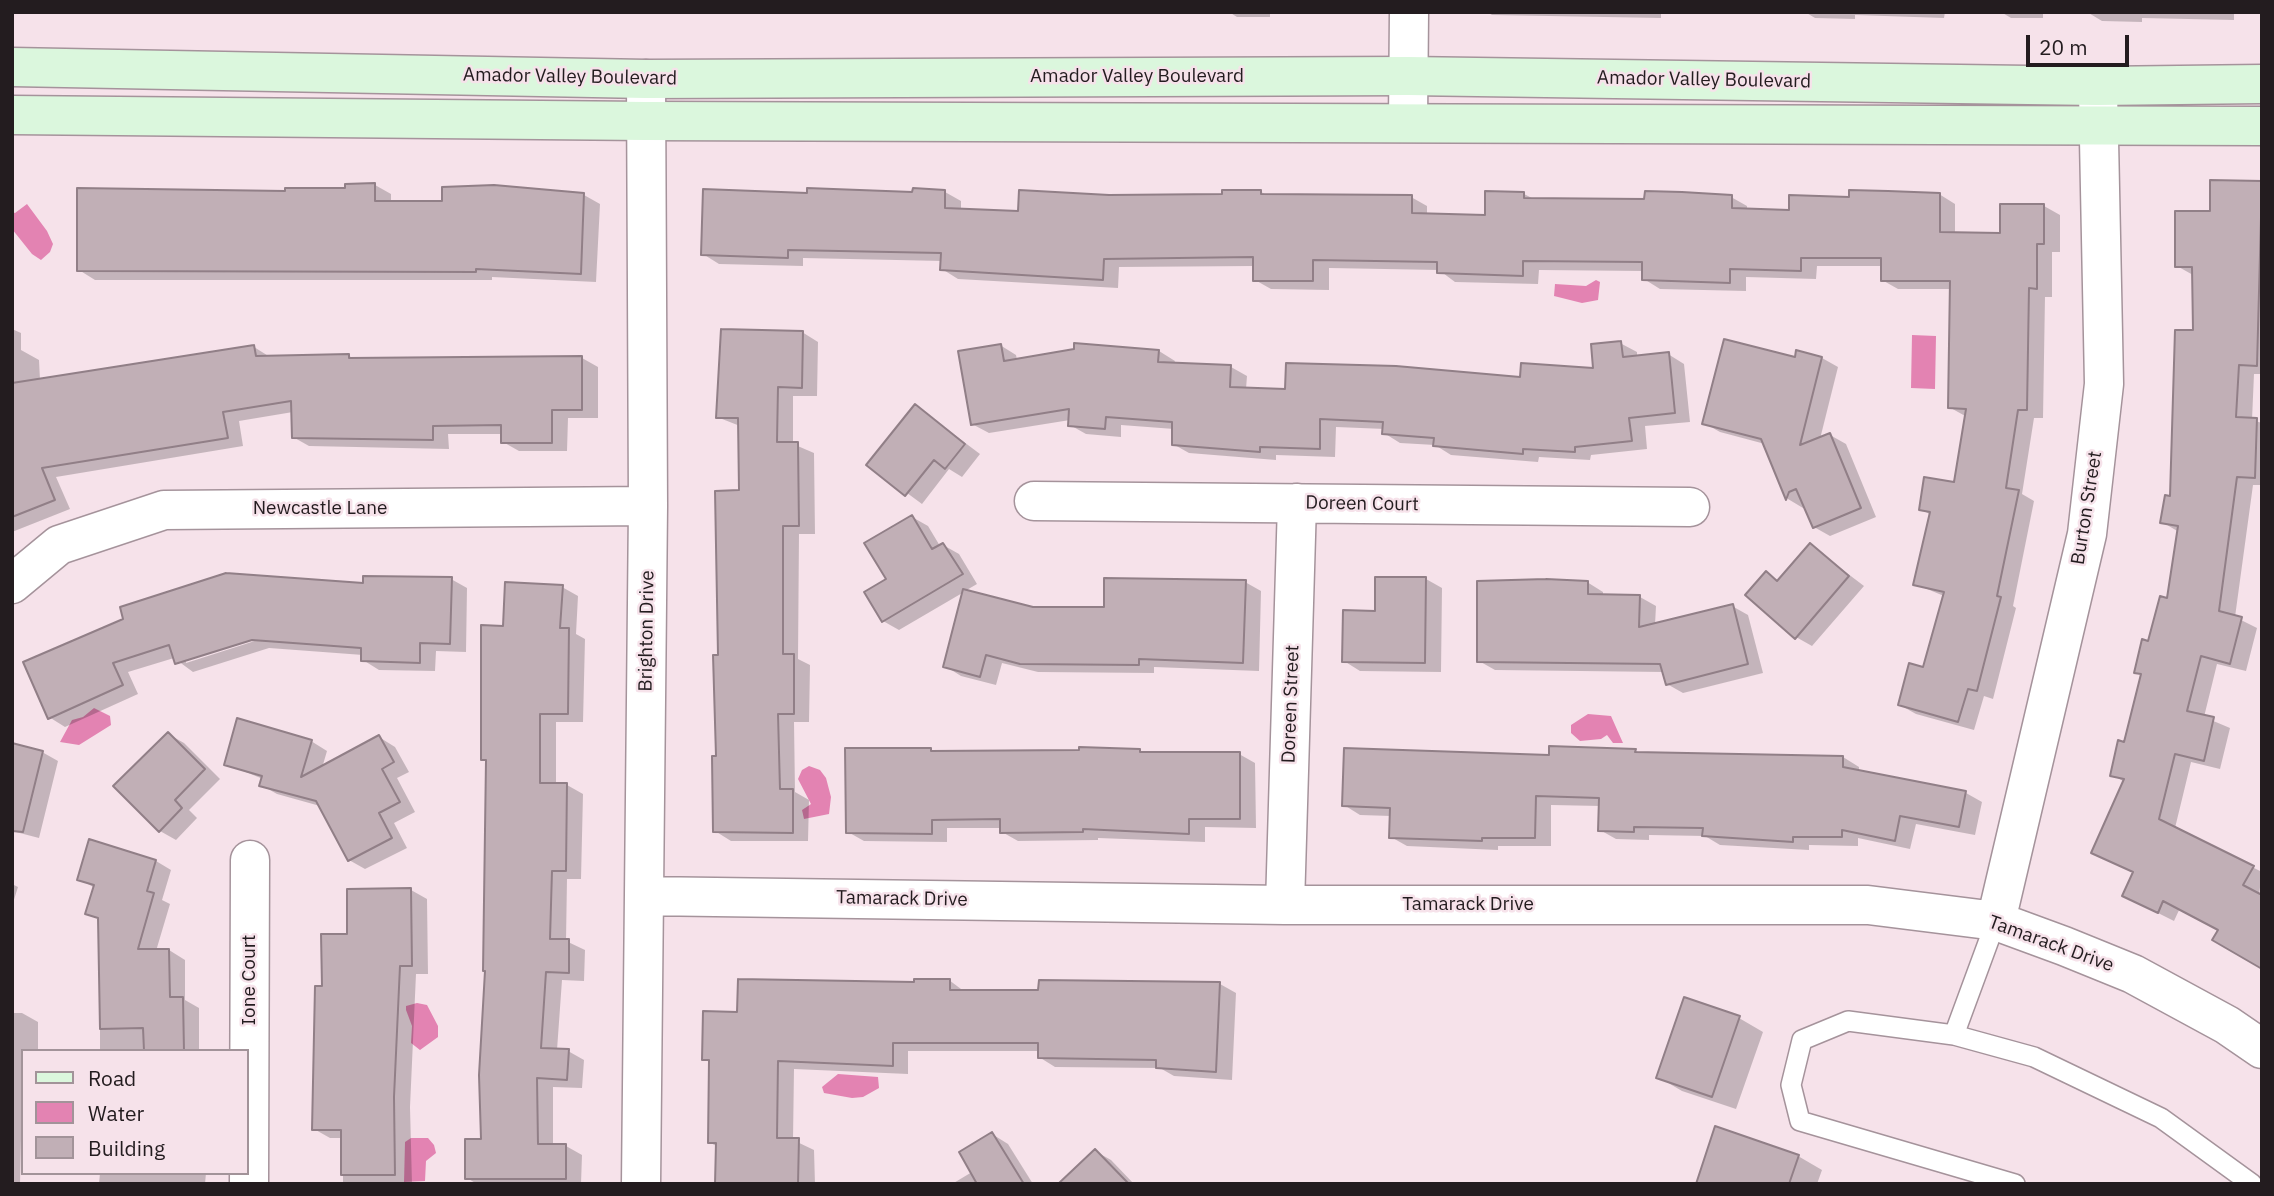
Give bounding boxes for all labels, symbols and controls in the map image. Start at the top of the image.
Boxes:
scale bar [2029,21,2132,65]
text: 20 m [2039,33,2088,61]
street label: Amador Valley Boulevard [463,64,677,90]
street label: Amador Valley Boulevard [1030,66,1244,88]
street label: Amador Valley Boulevard [1597,67,1811,93]
street label: Burton Street [2067,449,2107,567]
street label: Doreen Court [1305,492,1419,516]
street label: Newcastle Lane [253,498,387,520]
street label: Brighton Drive [635,570,659,692]
street label: Doreen Street [1278,644,1304,764]
street label: Tamarack Drive [836,886,968,912]
street label: Tamarack Drive [1402,894,1534,916]
street label: Tamarack Drive [1985,911,2117,977]
street label: Ione Court [239,935,261,1025]
legend [21,1049,248,1175]
text: Road [88,1064,136,1092]
text: Water [88,1099,144,1127]
text: Building [88,1134,165,1162]

